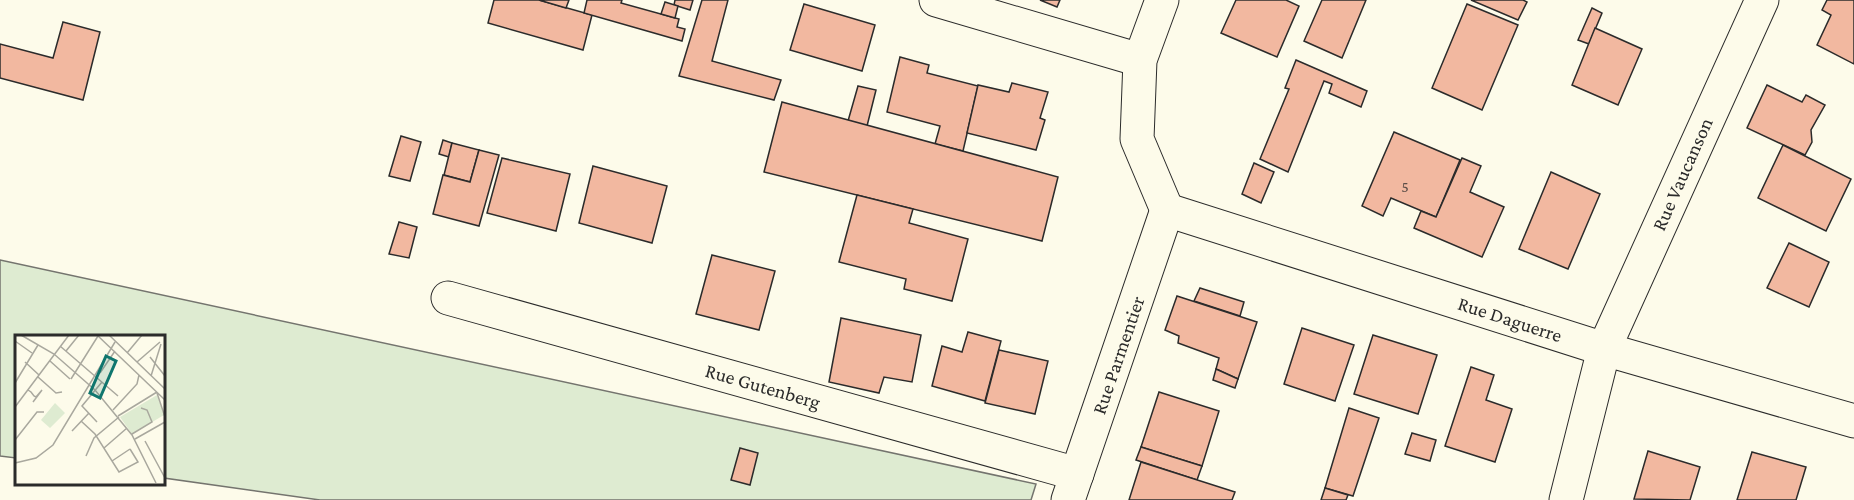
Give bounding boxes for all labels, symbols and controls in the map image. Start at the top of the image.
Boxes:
street label: Rue Vaucanson [1647,114,1717,234]
house number: 5 [1401,178,1409,195]
street label: Rue Daguerre [1455,292,1565,347]
street label: Rue Parmentier [1088,293,1148,417]
inset map [15,335,165,485]
street label: Rue Gutenberg [703,359,823,414]

